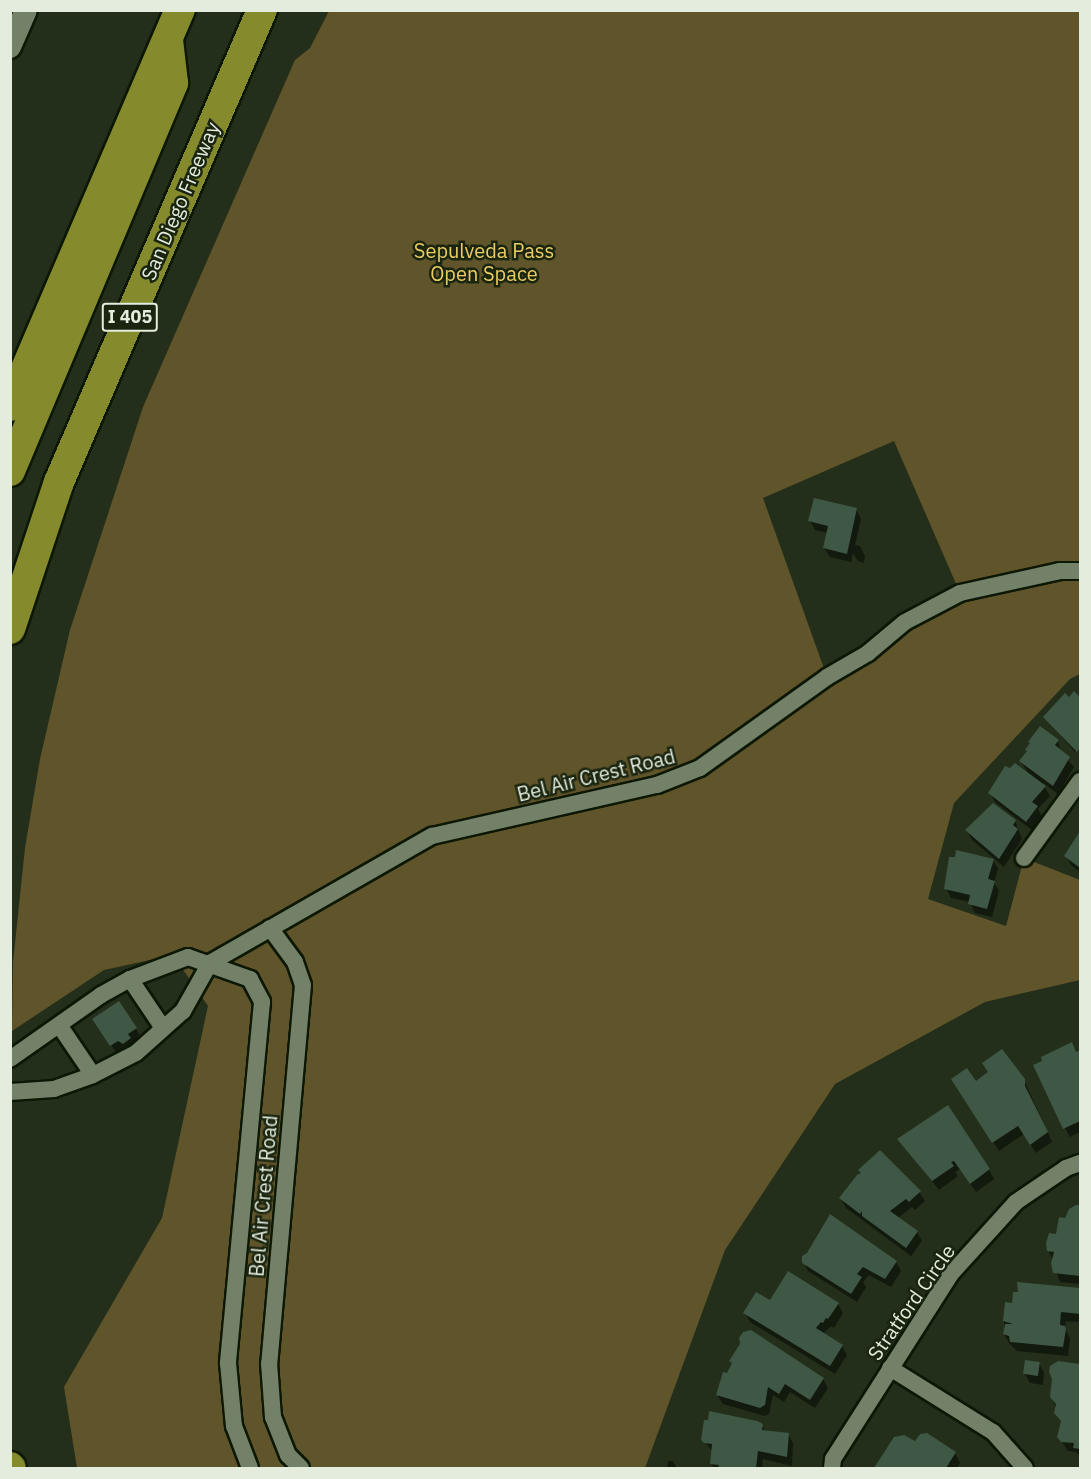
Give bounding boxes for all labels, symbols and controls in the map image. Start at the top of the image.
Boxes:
street label: San Diego Freeway [136,118,224,284]
park label: Sepulveda Pass Open Space [414,238,554,285]
road number: I 405 [102,302,158,332]
street label: Bel Air Crest Road [514,744,678,806]
street label: Bel Air Crest Road [244,1114,282,1278]
street label: Stratford Circle [862,1240,960,1364]

